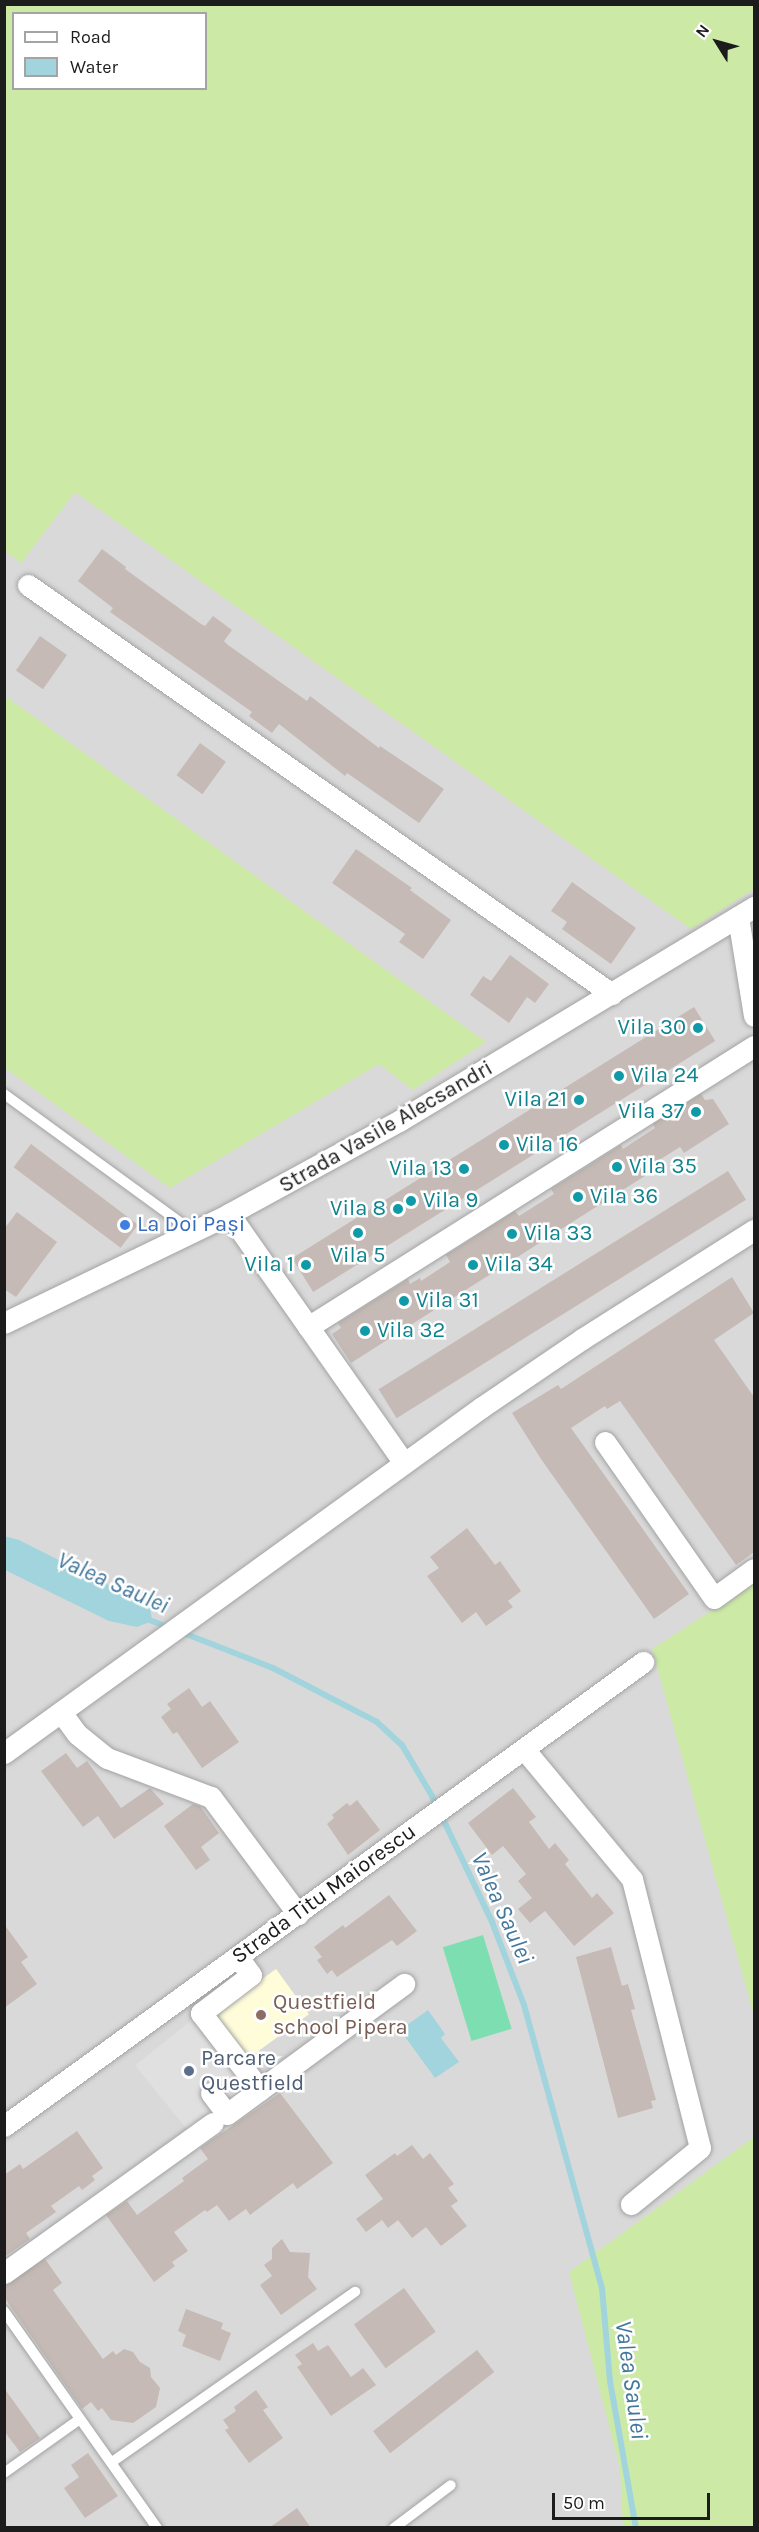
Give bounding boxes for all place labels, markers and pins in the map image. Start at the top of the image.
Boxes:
place label: Vila 30 [618,1015,686,1041]
marker: Vila 30 [691,1021,705,1035]
place label: Vila 24 [631,1063,698,1089]
marker: Vila 24 [612,1069,626,1083]
place label: Vila 21 [505,1087,567,1113]
marker: Vila 21 [572,1093,586,1107]
place label: Vila 37 [618,1099,684,1125]
marker: Vila 37 [689,1105,703,1119]
place label: Vila 16 [516,1132,578,1158]
marker: Vila 16 [497,1138,511,1152]
place label: Vila 35 [629,1154,697,1180]
place label: Vila 13 [389,1156,452,1182]
marker: Vila 35 [610,1160,624,1174]
marker: Vila 13 [457,1162,471,1176]
place label: Vila 36 [590,1184,658,1210]
place label: Vila 9 [423,1188,478,1214]
marker: Vila 36 [571,1190,585,1204]
marker: Vila 9 [404,1194,418,1208]
place label: Vila 8 [330,1196,386,1222]
marker: Vila 8 [391,1202,405,1216]
place label: La Doi Pași [137,1212,245,1238]
marker: La Doi Pași [118,1218,132,1232]
place label: Vila 33 [524,1221,592,1247]
marker: Vila 5 [351,1226,365,1240]
marker: Vila 33 [505,1227,519,1241]
place label: Vila 5 [331,1243,385,1269]
place label: Vila 1 [244,1252,294,1278]
place label: Vila 34 [485,1252,553,1278]
marker: Vila 1 [299,1258,313,1272]
marker: Vila 34 [466,1258,480,1272]
place label: Vila 31 [416,1288,479,1314]
marker: Vila 31 [397,1294,411,1308]
place label: Vila 32 [377,1318,445,1344]
marker: Vila 32 [358,1324,372,1338]
place label: Questfield school Pipera [273,1989,408,2041]
marker: Questfield school Pipera [254,2008,268,2022]
place label: Parcare Questfield [201,2045,304,2096]
marker: Parcare Questfield [182,2064,196,2078]

